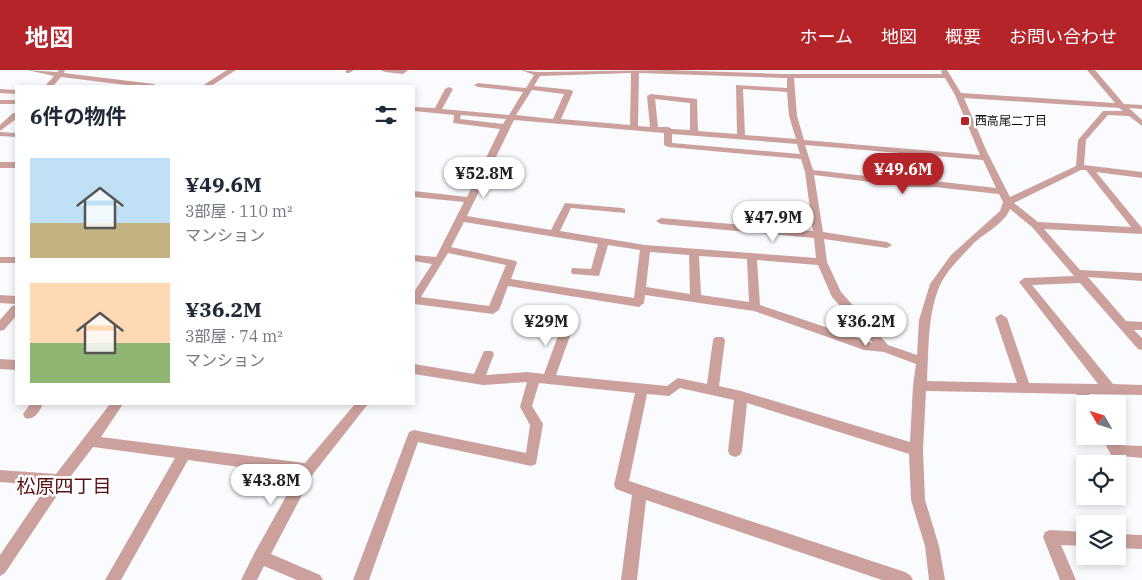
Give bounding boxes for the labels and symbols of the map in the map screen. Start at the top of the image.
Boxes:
place label: 西高尾二丁目 [975,113,1047,128]
marker: 西高尾二丁目 [959,115,971,127]
pin: ¥49.6M [862,152,944,195]
pin: ¥52.8M [443,156,525,199]
pin: ¥47.9M [732,200,814,243]
pin: ¥29M [516,304,576,347]
pin: ¥36.2M [825,304,907,347]
north arrow [1076,395,1126,445]
pin: ¥43.8M [230,464,312,506]
district label: 松原四丁目 [16,474,112,498]

